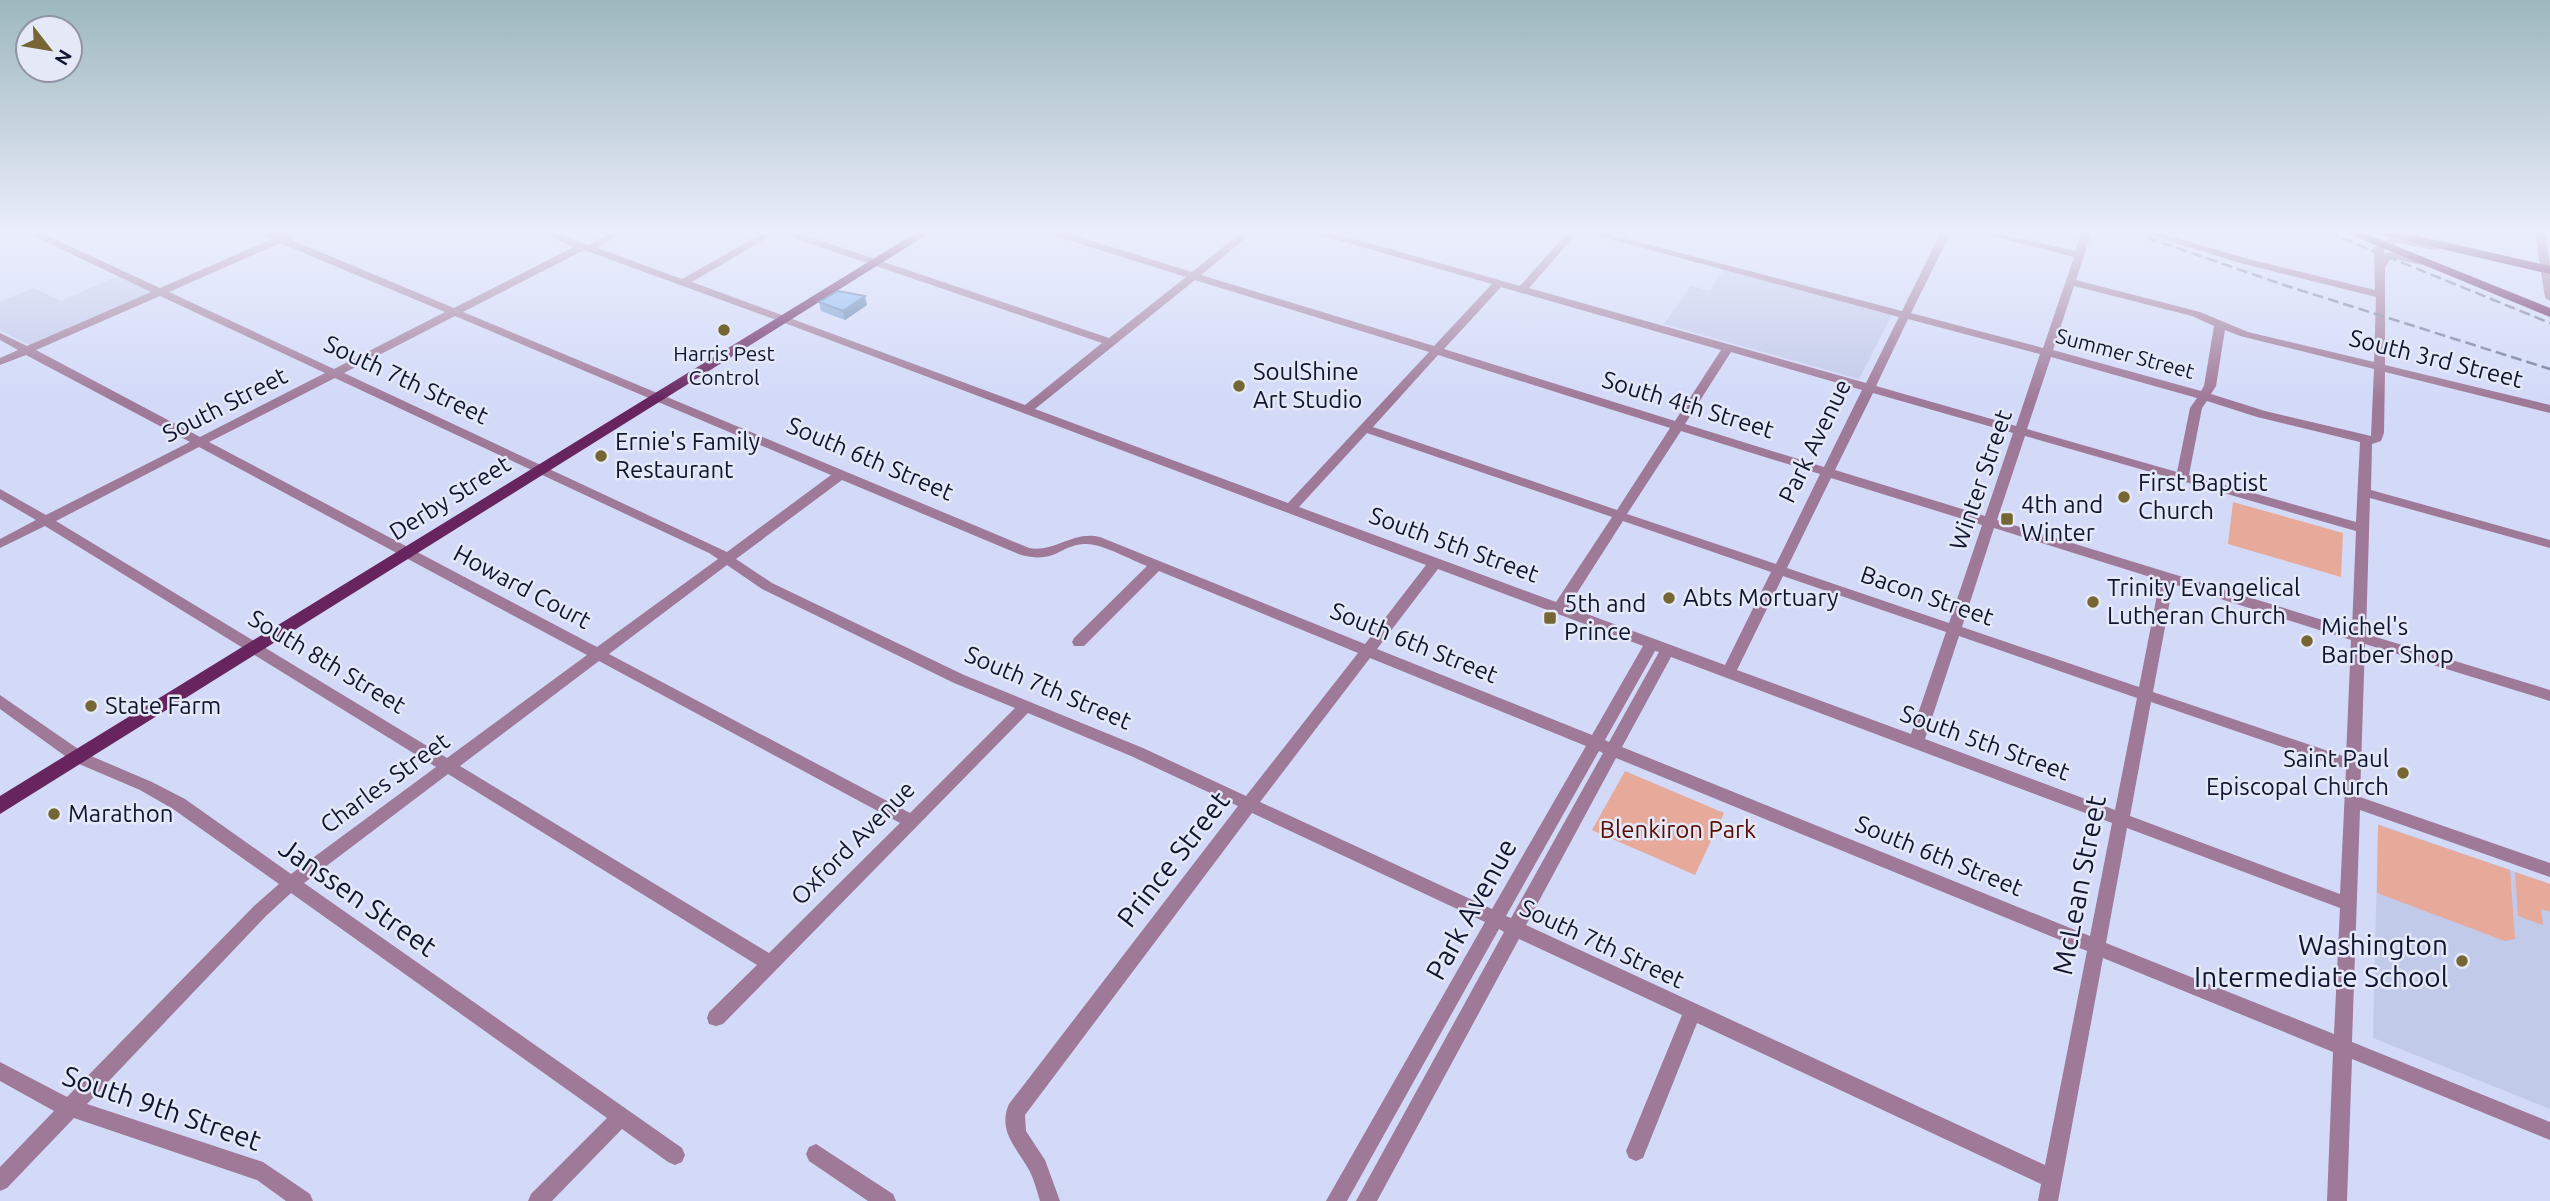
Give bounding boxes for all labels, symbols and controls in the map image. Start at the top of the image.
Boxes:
north arrow [14,14,84,84]
text: N [50,46,77,70]
marker: Harris Pest Control [716,322,732,338]
street label: Summer Street [2053,323,2197,383]
street label: South 3rd Street [2346,324,2526,393]
street label: South 7th Street [320,330,493,430]
place label: Harris Pest Control [673,341,775,389]
place label: SoulShine Art Studio [1253,358,1362,413]
street label: South Street [158,361,292,447]
street label: South 4th Street [1599,366,1778,444]
street label: Park Avenue [1773,375,1856,507]
marker: SoulShine Art Studio [1231,378,1247,394]
street label: Winter Street [1944,406,2017,553]
street label: South 6th Street [783,411,958,506]
place label: Ernie's Family Restaurant [615,428,761,483]
marker: Ernie's Family Restaurant [593,448,609,464]
street label: Derby Street [384,449,516,545]
place label: First Baptist Church [2138,469,2268,524]
marker: First Baptist Church [2116,489,2132,505]
place label: 4th and Winter [2021,491,2103,546]
street label: South 5th Street [1366,501,1543,588]
marker: 4th and Winter [1999,511,2015,527]
street label: Howard Court [449,539,596,634]
street label: Bacon Street [1857,560,1998,631]
place label: Trinity Evangelical Lutheran Church [2107,574,2300,629]
place label: Abts Mortuary [1683,584,1839,611]
place label: 5th and Prince [1564,590,1646,645]
marker: Abts Mortuary [1661,590,1677,606]
marker: Trinity Evangelical Lutheran Church [2085,594,2101,610]
street label: South 6th Street [1327,597,1502,689]
street label: South 8th Street [244,604,411,719]
marker: 5th and Prince [1542,610,1558,626]
place label: Michel's Barber Shop [2321,613,2454,668]
marker: Michel's Barber Shop [2299,633,2315,649]
street label: South 7th Street [961,640,1136,735]
place label: State Farm [105,692,221,719]
marker: State Farm [83,698,99,714]
street label: South 5th Street [1897,699,2074,786]
street label: Charles Street [315,727,455,838]
place label: Saint Paul Episcopal Church [2206,745,2389,800]
marker: Saint Paul Episcopal Church [2395,765,2411,781]
street label: Oxford Avenue [785,775,920,910]
street label: Prince Street [1110,785,1235,933]
street label: McLean Street [2046,793,2111,977]
place label: Marathon [68,800,173,827]
marker: Marathon [46,806,62,822]
street label: South 6th Street [1852,810,2027,902]
park label: Blenkiron Park [1600,816,1756,843]
street label: Janssen Street [274,831,443,962]
street label: Park Avenue [1419,833,1522,985]
street label: South 7th Street [1516,894,1689,994]
place label: Washington Intermediate School [2194,929,2448,992]
marker: Washington Intermediate School [2454,953,2470,969]
street label: South 9th Street [59,1059,265,1156]

